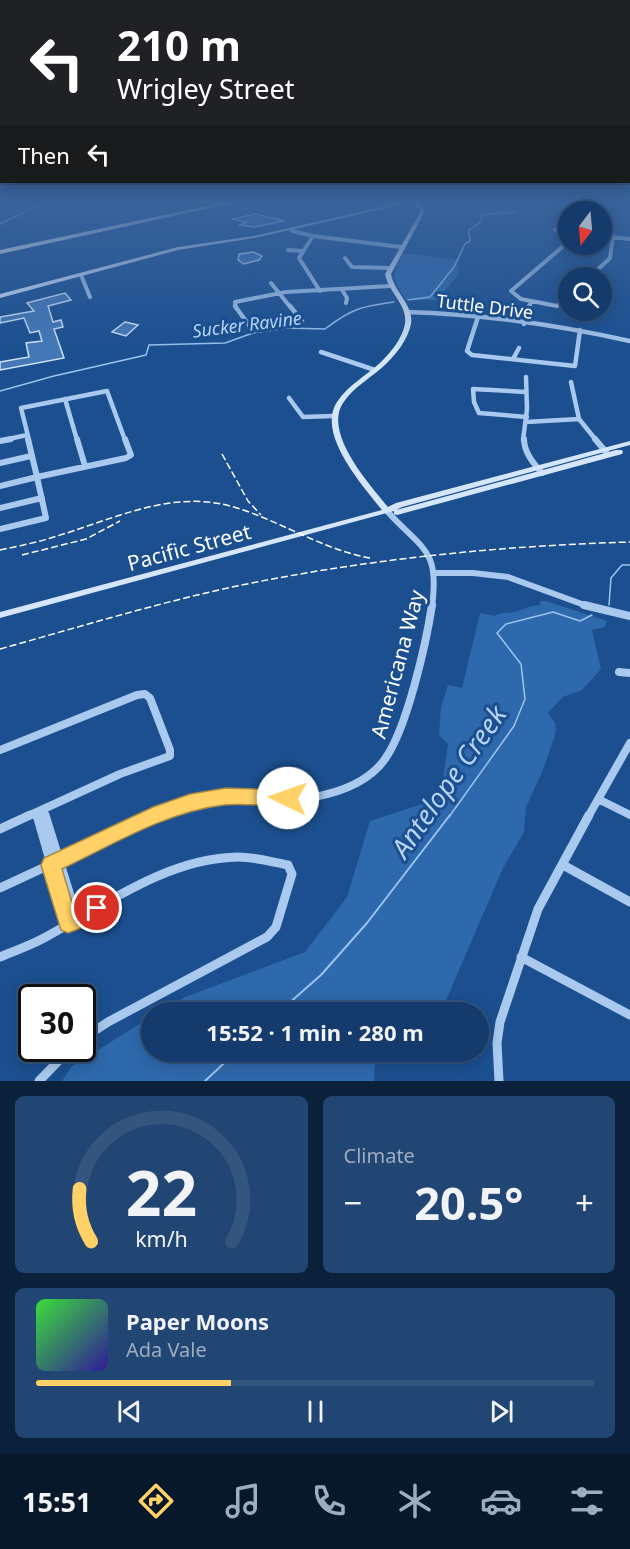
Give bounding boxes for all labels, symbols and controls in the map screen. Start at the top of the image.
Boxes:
text: 210 m [117,16,241,73]
icon: left [18,24,96,102]
text: Wrigley Street [117,70,294,107]
icon: left [82,138,115,171]
text: Then [18,140,70,170]
north arrow [558,201,612,255]
map controls [558,201,612,321]
button: search [558,267,612,321]
street label: Tuttle Drive [435,288,535,324]
water label: Sucker Ravine [191,305,303,343]
street label: Pacific Street [124,517,254,577]
street label: Americana Way [364,586,430,741]
water label: Antelope Creek [381,696,515,866]
position arrow [256,766,320,830]
pin [71,882,122,933]
icon: arrive [80,891,113,924]
speed limit sign: 30 [18,984,96,1062]
text: 15:52 · 1 min · 280 m [206,1017,424,1047]
text: Climate [344,1142,415,1169]
text: 22 [126,1149,197,1234]
text: 20.5° [414,1172,523,1233]
text: − [344,1180,362,1225]
text: + [575,1180,594,1225]
text: km/h [135,1224,188,1253]
text: Paper Moons [126,1306,269,1336]
text: Ada Vale [126,1336,207,1363]
icon: previous [113,1395,146,1428]
icon: pause [299,1395,332,1428]
icon: next [485,1395,518,1428]
icon: directions [135,1480,177,1522]
icon: music [222,1480,264,1522]
icon: phone [308,1480,350,1522]
icon: climate [394,1480,436,1522]
icon: car [480,1480,522,1522]
icon: filters [566,1480,608,1522]
text: 15:51 [22,1483,91,1520]

